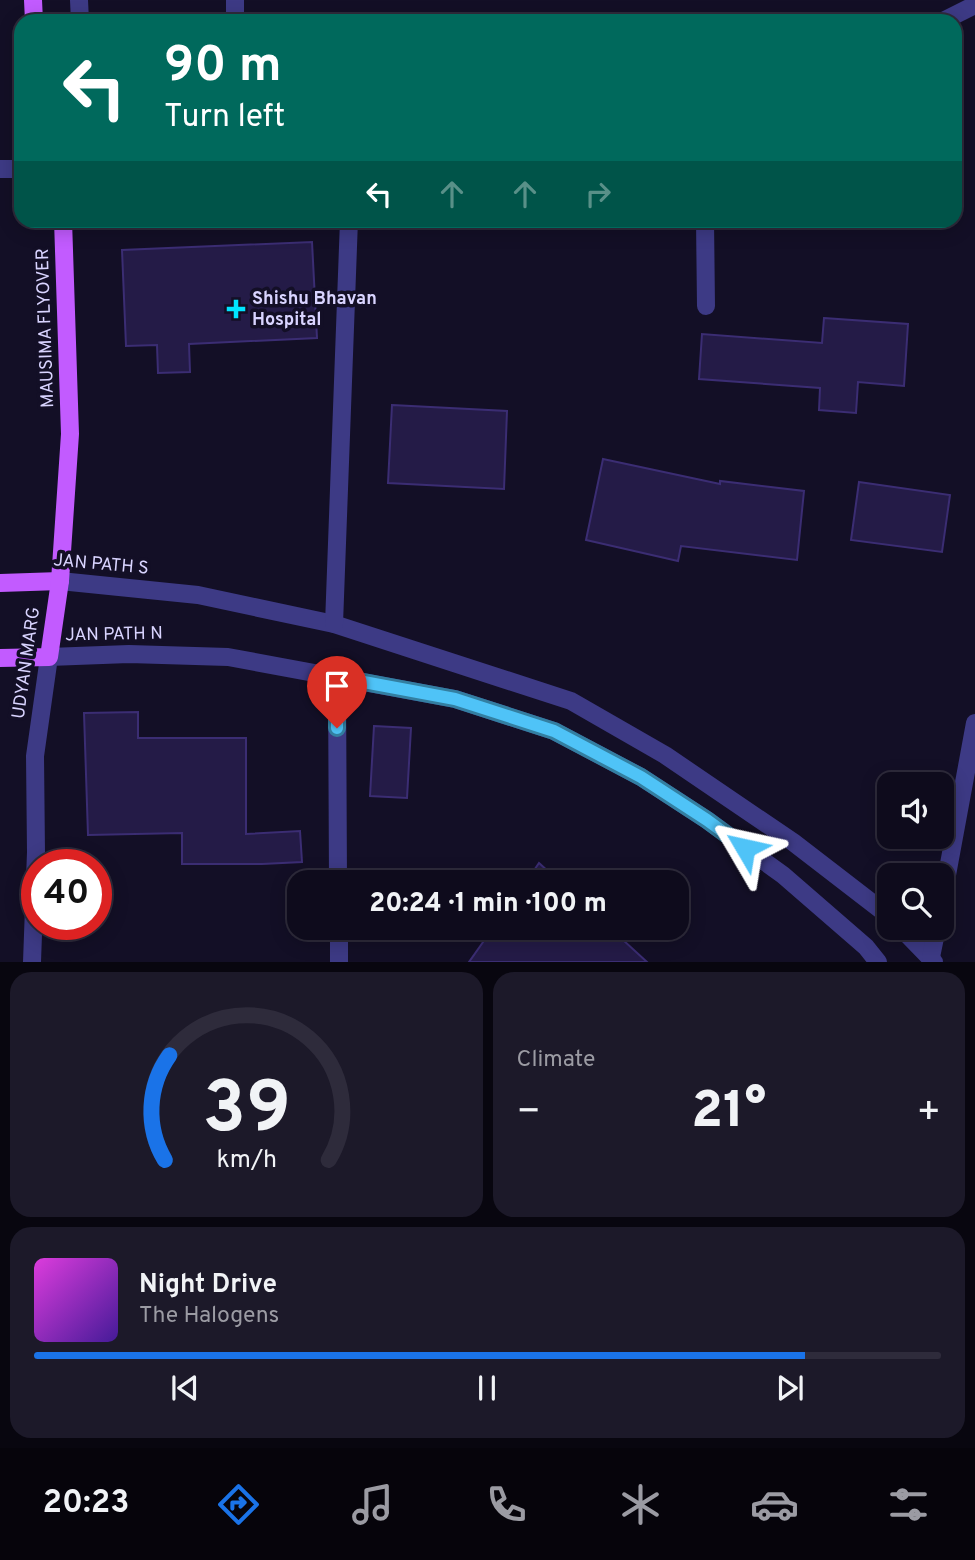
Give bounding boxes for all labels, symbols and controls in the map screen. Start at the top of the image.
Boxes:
text: 90 m [164,37,282,99]
icon: left [49,42,140,133]
text: Turn left [164,98,285,138]
icon: left [360,175,398,213]
icon: ahead [433,175,471,213]
icon: ahead [506,175,544,213]
icon: right [579,175,617,213]
street label: MAUSIMA FLYOVER [32,248,60,408]
place label: Shishu Bhavan Hospital [252,288,377,332]
marker: Shishu Bhavan Hospital [226,299,246,319]
street label: JAN PATH S [52,549,150,581]
street label: UDYAN MARG [8,606,46,720]
street label: JAN PATH N [65,623,163,647]
pin [307,656,367,728]
icon: arrive [318,667,356,705]
map controls [877,772,954,940]
button: sound [877,772,954,849]
position arrow [708,811,782,885]
speed limit sign: 40 [21,849,112,940]
button: search [877,863,954,940]
text: 20:24 · 1 min · 100 m [369,888,607,921]
text: Climate [517,1046,595,1075]
text: 39 [202,1067,290,1159]
text: 21° [691,1080,766,1146]
text: − [517,1089,541,1138]
text: + [916,1089,941,1138]
text: km/h [216,1145,277,1177]
text: Night Drive [139,1269,277,1302]
text: The Halogens [139,1302,279,1331]
icon: previous [166,1369,204,1407]
icon: pause [468,1369,506,1407]
icon: next [771,1369,809,1407]
icon: directions [214,1480,263,1529]
icon: music [348,1480,397,1529]
icon: phone [482,1480,531,1529]
icon: climate [616,1480,665,1529]
icon: car [750,1480,799,1529]
icon: filters [884,1480,933,1529]
text: 20:23 [42,1484,130,1524]

